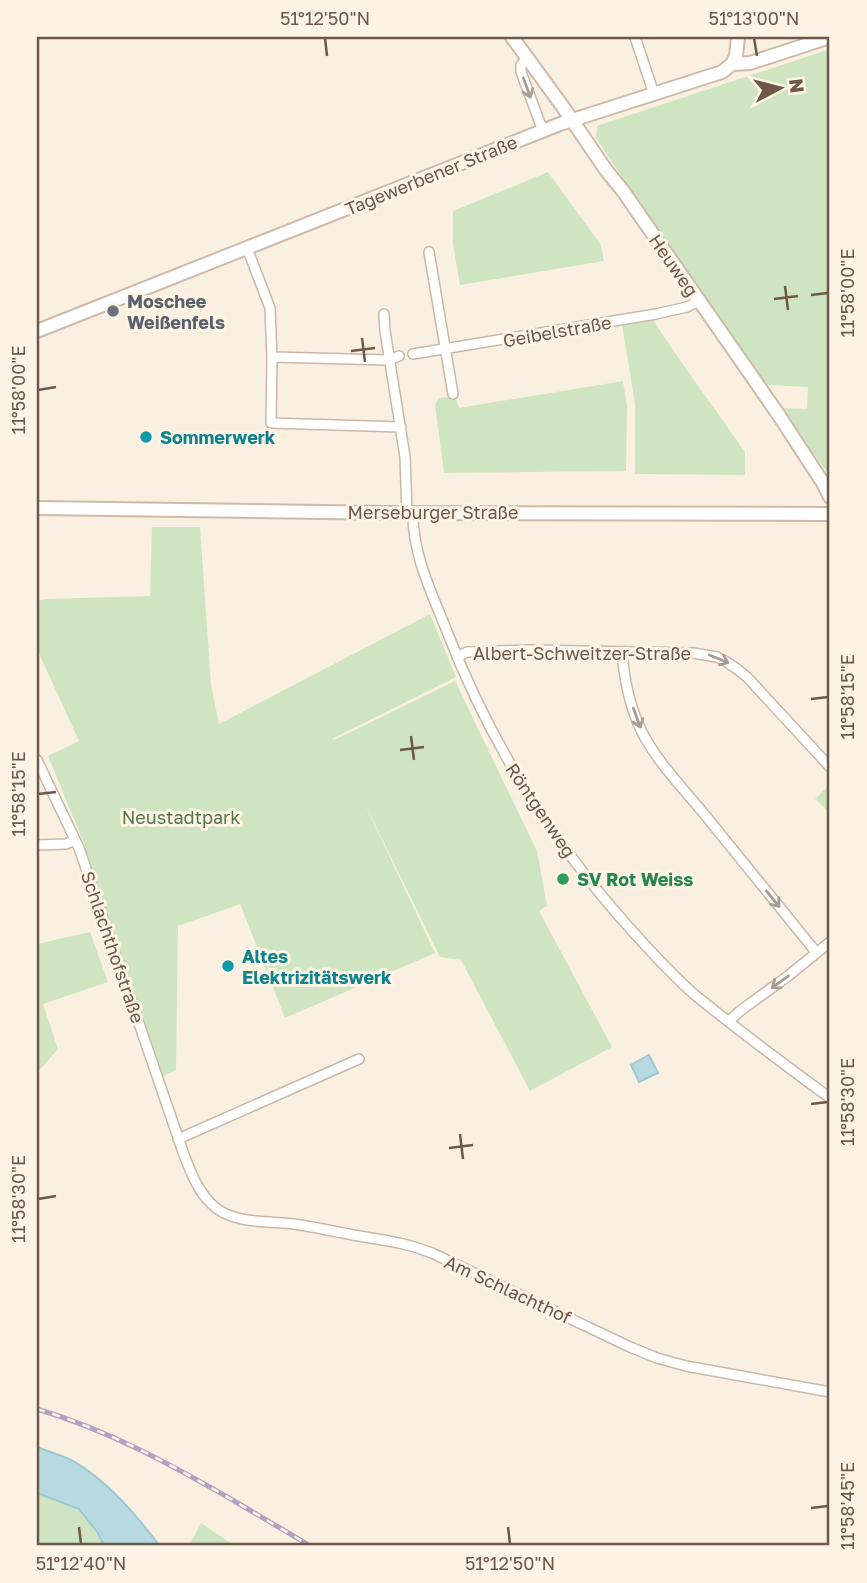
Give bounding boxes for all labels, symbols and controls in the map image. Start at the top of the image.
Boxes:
text: 51°12'50"N [280,7,370,29]
text: 51°13'00"N [709,7,800,29]
north arrow [744,52,814,122]
one-way arrow [521,77,534,99]
text: N [785,77,810,94]
street label: Tagewerbener Straße [342,130,520,220]
street label: Heuweg [645,230,703,300]
text: 11°58'00"E [836,249,858,337]
place label: Moschee Weißenfels [127,290,225,333]
marker: Moschee Weißenfels [105,303,121,319]
street label: Geibelstraße [501,311,613,351]
text: 11°58'00"E [7,346,29,434]
place label: Sommerwerk [160,426,276,448]
marker: Sommerwerk [138,429,154,445]
street label: Merseburger Straße [348,501,519,523]
street label: Albert-Schweitzer-Straße [473,642,691,664]
one-way arrow [707,654,729,667]
text: 11°58'15"E [836,654,858,740]
one-way arrow [632,707,644,729]
text: 11°58'15"E [7,751,29,837]
street label: Röntgenweg [501,759,581,861]
park label: Neustadtpark [122,806,240,828]
street label: Schlachthofstraße [77,868,149,1026]
place label: SV Rot Weiss [577,868,693,890]
marker: SV Rot Weiss [555,871,571,887]
one-way arrow [765,890,781,908]
place label: Altes Elektrizitätswerk [242,945,392,988]
marker: Altes Elektrizitätswerk [220,958,236,974]
one-way arrow [771,974,790,989]
text: 11°58'30"E [836,1058,858,1146]
text: 11°58'30"E [7,1155,29,1243]
street label: Am Schlachthof [441,1250,575,1328]
text: 11°58'45"E [836,1462,858,1550]
text: 51°12'40"N [36,1552,126,1574]
text: 51°12'50"N [465,1552,555,1574]

